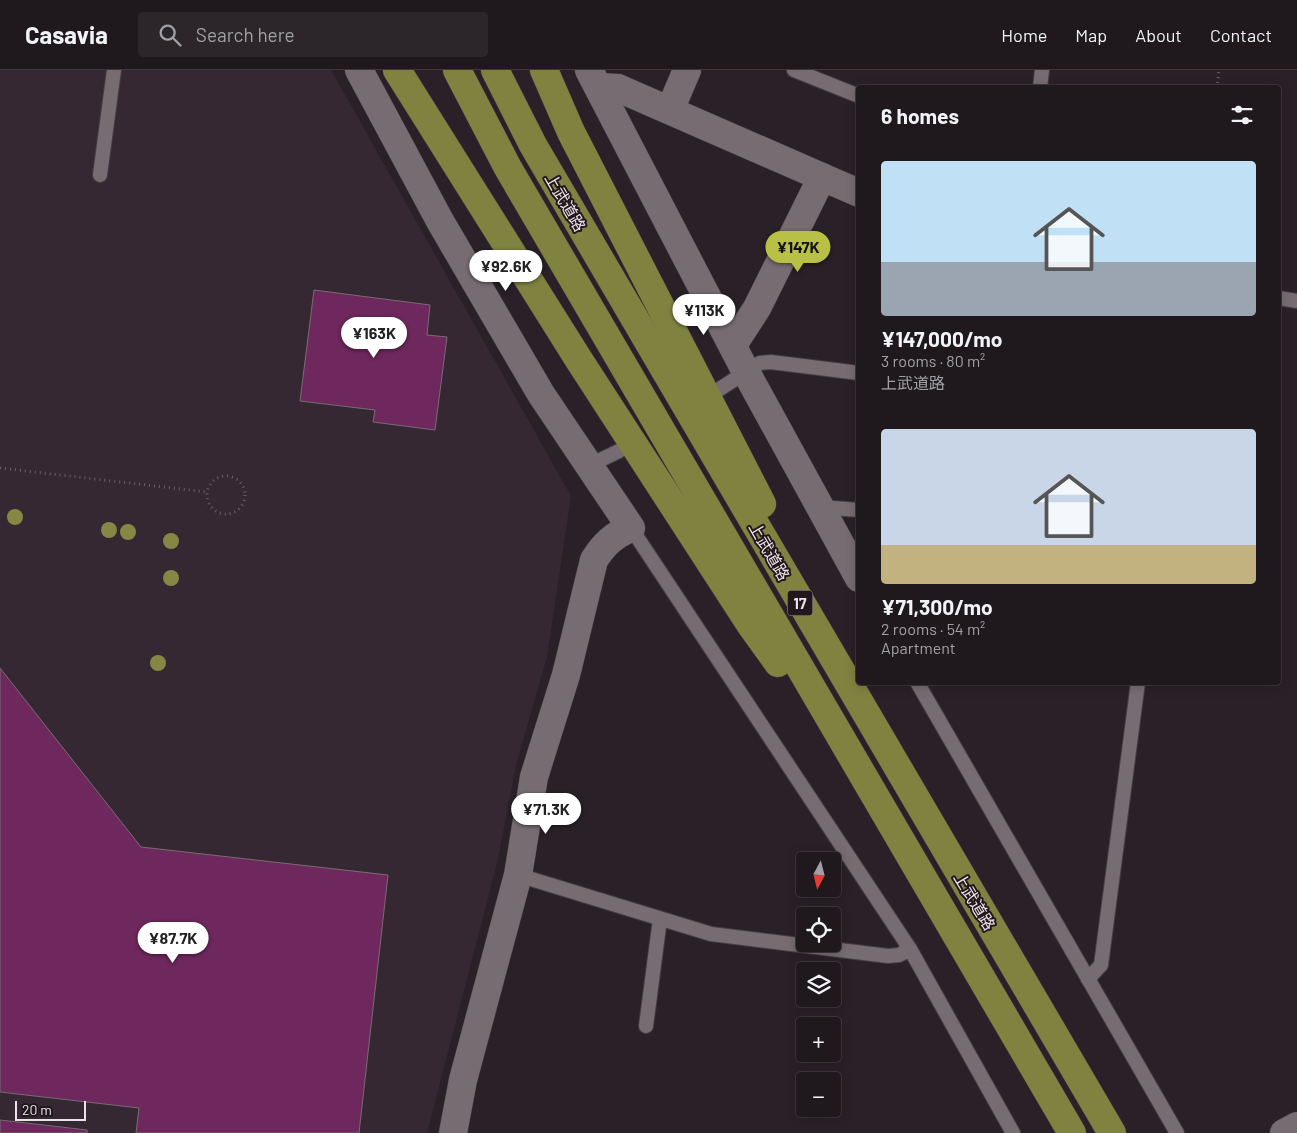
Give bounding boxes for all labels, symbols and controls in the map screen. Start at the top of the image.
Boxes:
search box [138,12,488,57]
text: Casavia [25,20,108,49]
icon: search [156,21,184,49]
text: Search here [196,23,295,46]
text: Home [1001,24,1047,46]
text: Map [1075,24,1107,46]
text: About [1135,24,1182,46]
text: Contact [1210,24,1272,46]
icon: filters [1228,101,1256,129]
text: 6 homes [881,103,959,128]
street label: 上武道路 [542,170,590,234]
icon: home [1024,194,1114,284]
pin: ¥147K [763,230,833,273]
text: ¥147K [776,237,820,256]
pin: ¥92.6K [465,250,547,292]
text: ¥92.6K [480,256,532,275]
pin: ¥113K [669,294,739,336]
text: ¥113K [683,300,725,319]
pin: ¥163K [339,316,409,359]
text: ¥163K [352,323,396,342]
text: ¥147,000/mo [881,326,1003,351]
text: 3 rooms · 80 m² [881,351,985,370]
text: 上武道路 [881,373,945,392]
icon: home [1024,461,1114,551]
street label: 上武道路 [746,519,794,583]
road number: 17 [788,590,812,616]
text: ¥71,300/mo [881,594,993,619]
text: 2 rooms · 54 m² [881,619,985,638]
text: Apartment [881,638,956,657]
pin: ¥71.3K [505,792,587,835]
text: ¥71.3K [522,799,570,818]
north arrow [796,852,841,898]
map controls [796,852,841,1117]
street label: 上武道路 [950,869,1000,933]
button: locate [796,907,841,952]
pin: ¥87.7K [132,922,214,964]
text: ¥87.7K [149,928,197,947]
button: layers [796,962,841,1007]
button: + [796,1017,841,1062]
button: − [796,1072,841,1117]
scale bar [15,1098,86,1121]
text: 20 m [22,1101,52,1118]

